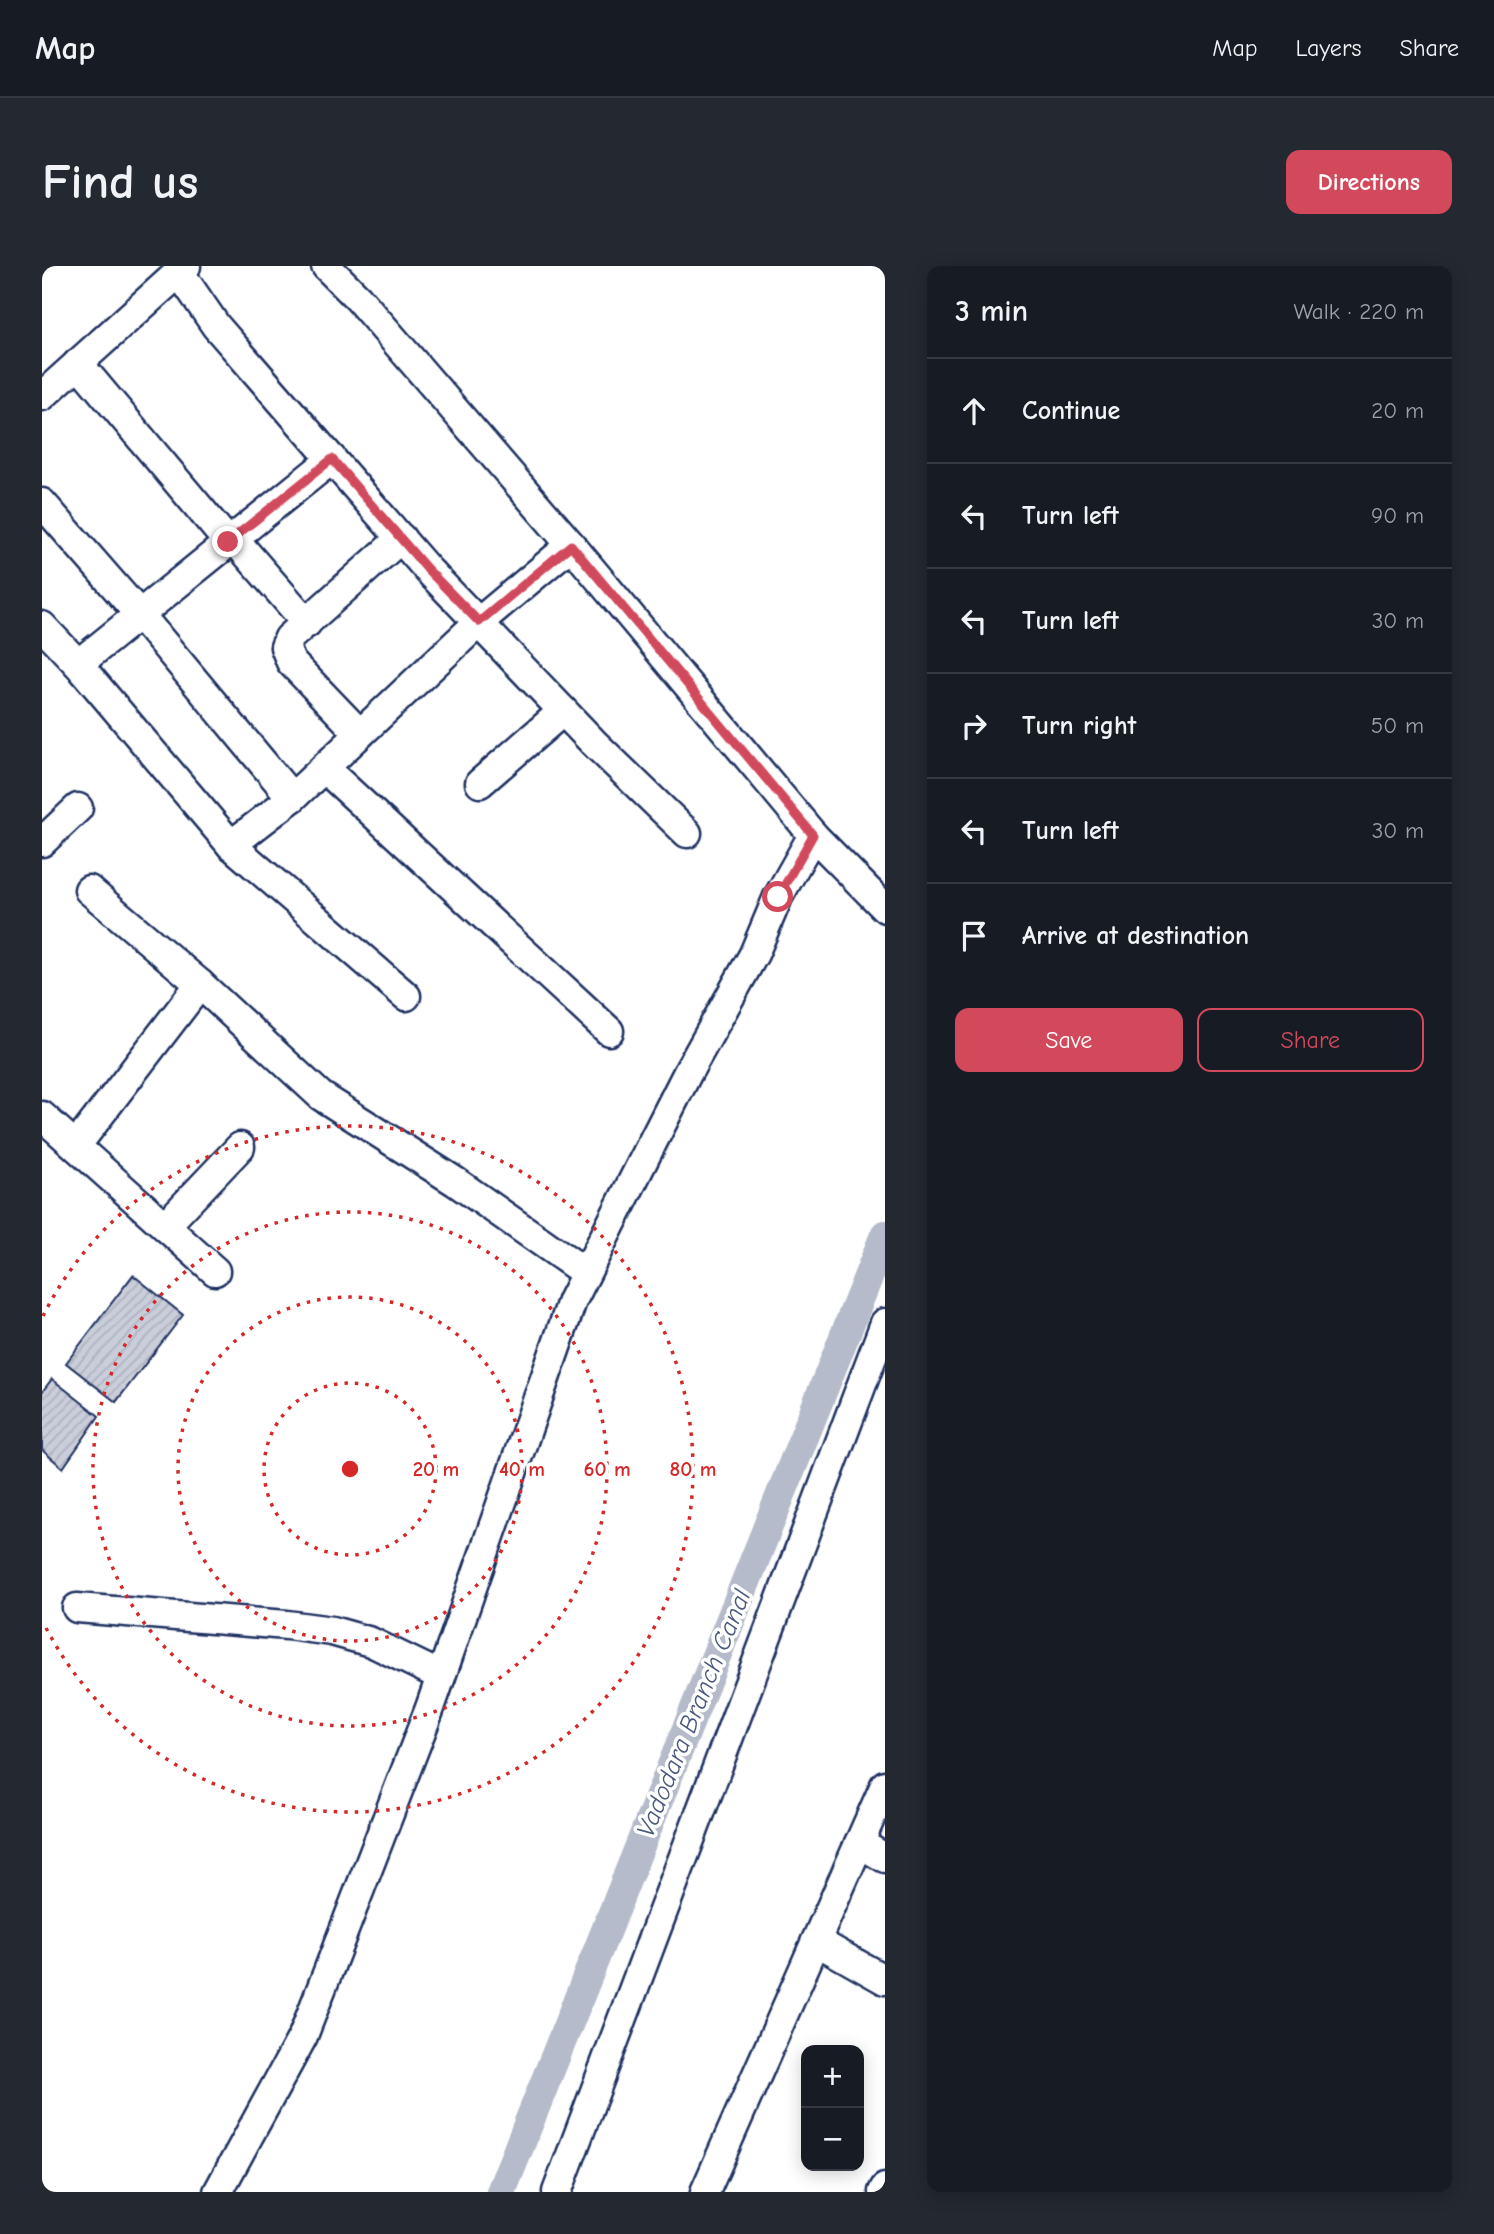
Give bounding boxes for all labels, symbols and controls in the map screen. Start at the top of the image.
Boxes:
text: Map [35,29,96,67]
text: Map [1212,34,1258,62]
text: Layers [1296,34,1361,62]
text: Share [1399,34,1459,62]
button: Directions [1286,150,1452,214]
text: Find us [42,154,198,210]
text: 3 min [955,294,1028,329]
text: Walk · 220 m [1293,298,1424,325]
icon: ahead [955,392,993,430]
text: Continue [1022,396,1120,426]
text: 20 m [1371,397,1424,424]
icon: left [955,497,993,535]
text: Turn left [1022,501,1119,531]
text: 90 m [1371,502,1424,529]
route end [212,526,243,557]
icon: left [955,602,993,640]
text: Turn left [1022,606,1119,636]
text: 30 m [1372,607,1424,634]
icon: right [955,707,993,745]
text: Turn right [1022,711,1136,741]
text: 50 m [1371,712,1424,739]
icon: left [955,812,993,850]
text: Turn left [1022,816,1119,846]
text: 30 m [1372,817,1424,844]
route start [762,881,793,912]
icon: arrive [955,917,993,955]
text: Arrive at destination [1022,921,1249,951]
button: Save [955,1008,1183,1072]
button: Share [1197,1008,1424,1072]
centre of rings [338,1457,362,1481]
text: 20 m [413,1457,459,1481]
text: 40 m [499,1457,545,1481]
text: 60 m [583,1457,631,1481]
text: 80 m [670,1457,716,1481]
water label: Vadodara Branch Canal [631,1585,757,1841]
map controls [801,2045,864,2171]
button: + [801,2045,864,2108]
button: − [801,2108,864,2171]

